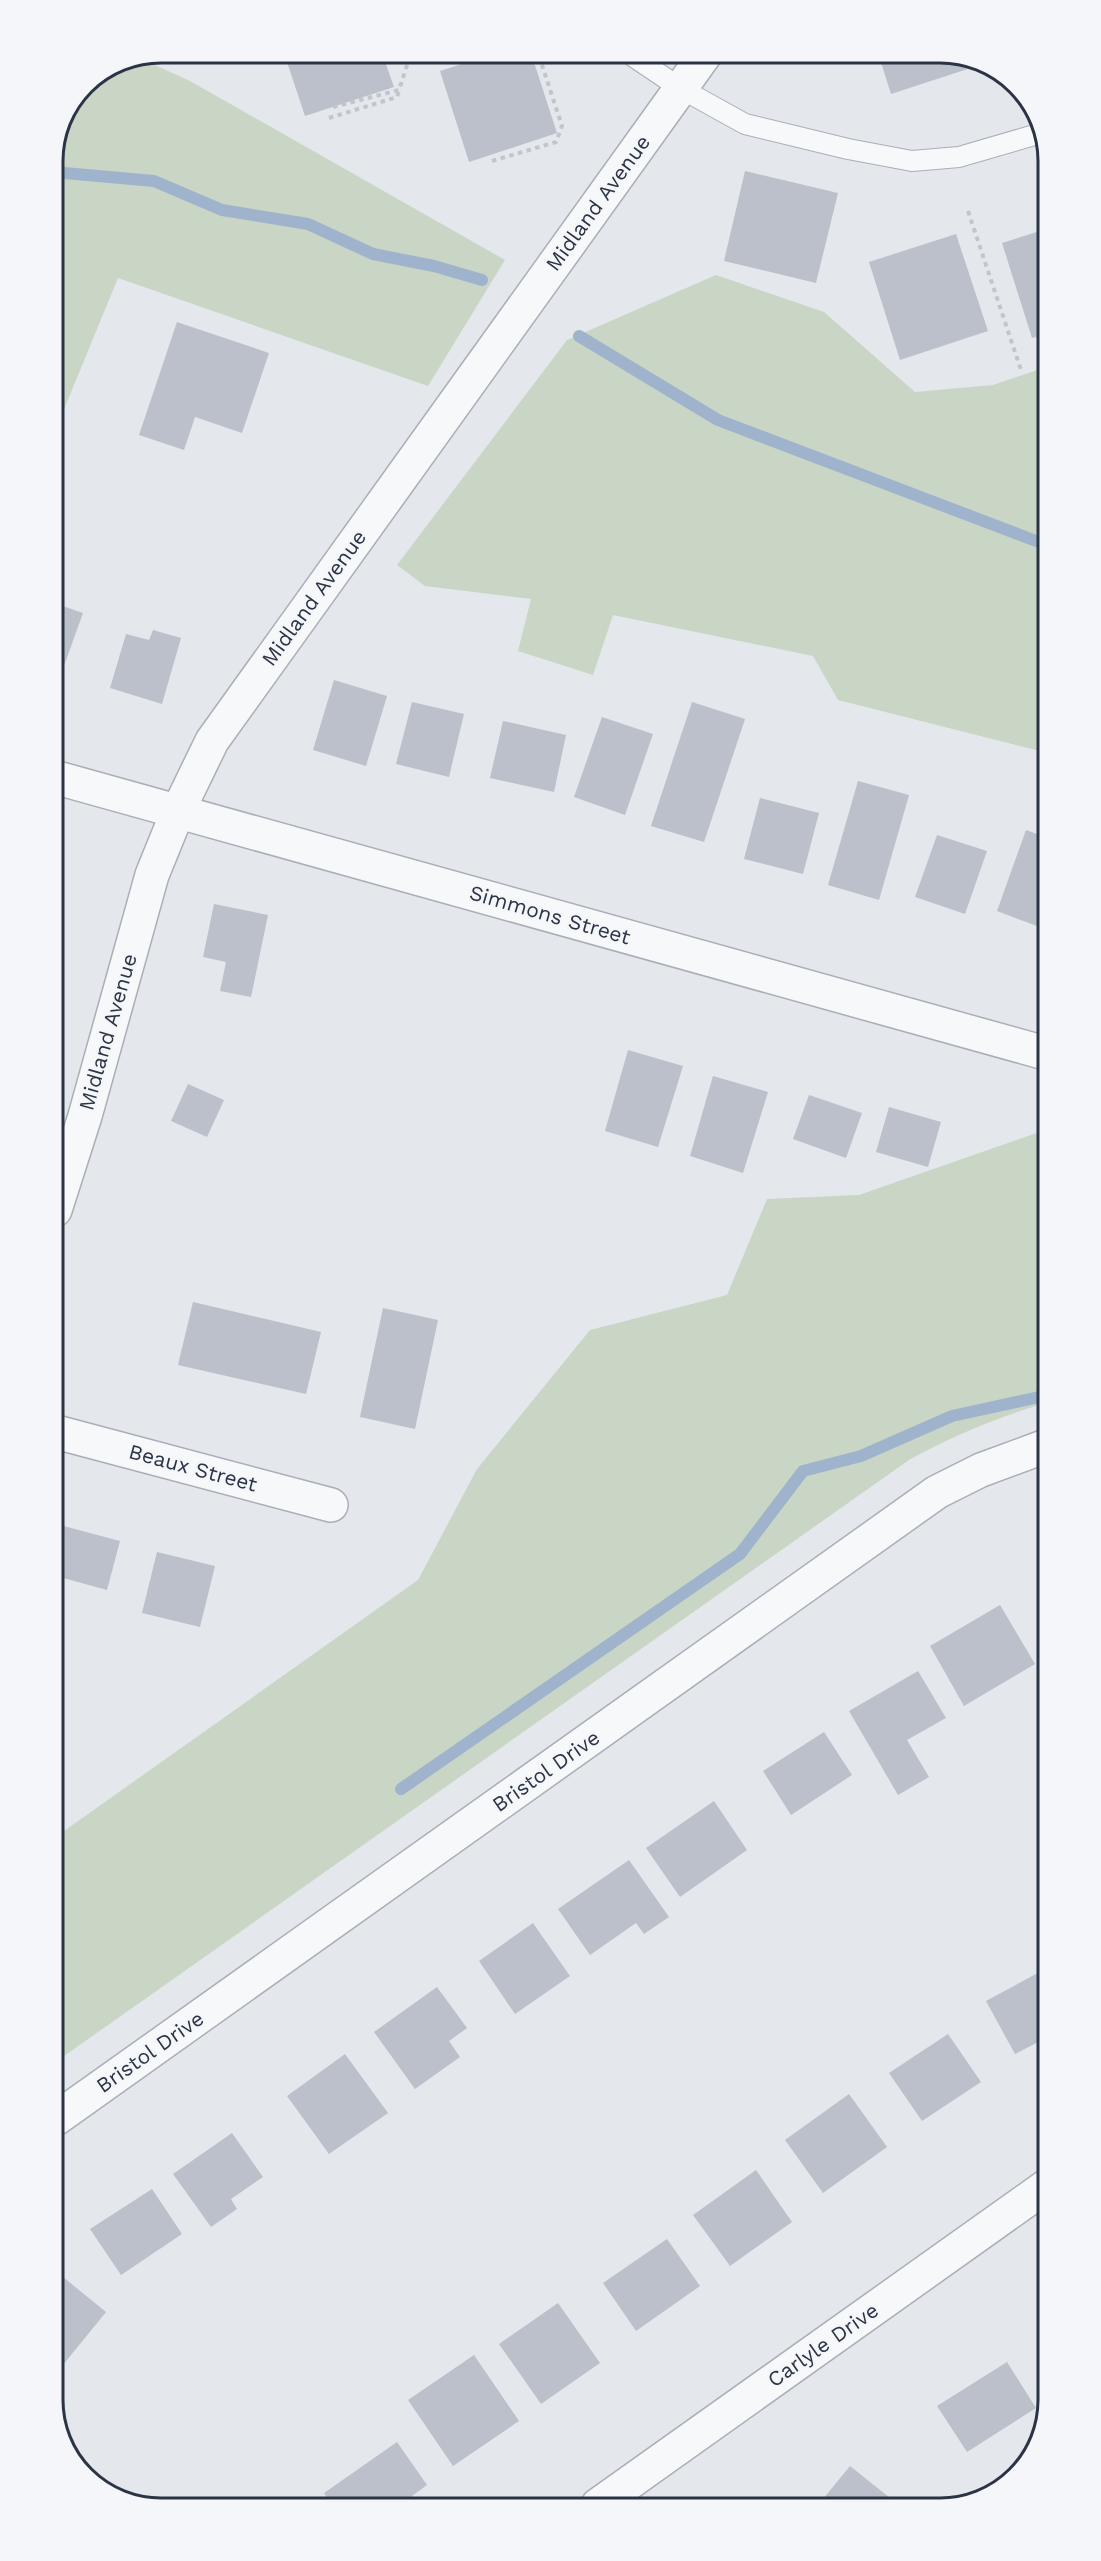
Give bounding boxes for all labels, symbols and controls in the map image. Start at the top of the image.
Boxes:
street label: Midland Avenue [540,130,655,275]
street label: Midland Avenue [256,525,371,670]
street label: Simmons Street [467,880,634,949]
street label: Midland Avenue [73,951,142,1113]
street label: Beaux Street [126,1438,260,1497]
street label: Bristol Drive [487,1724,604,1817]
street label: Bristol Drive [91,2005,208,2098]
street label: Carlyle Drive [762,2297,883,2392]

